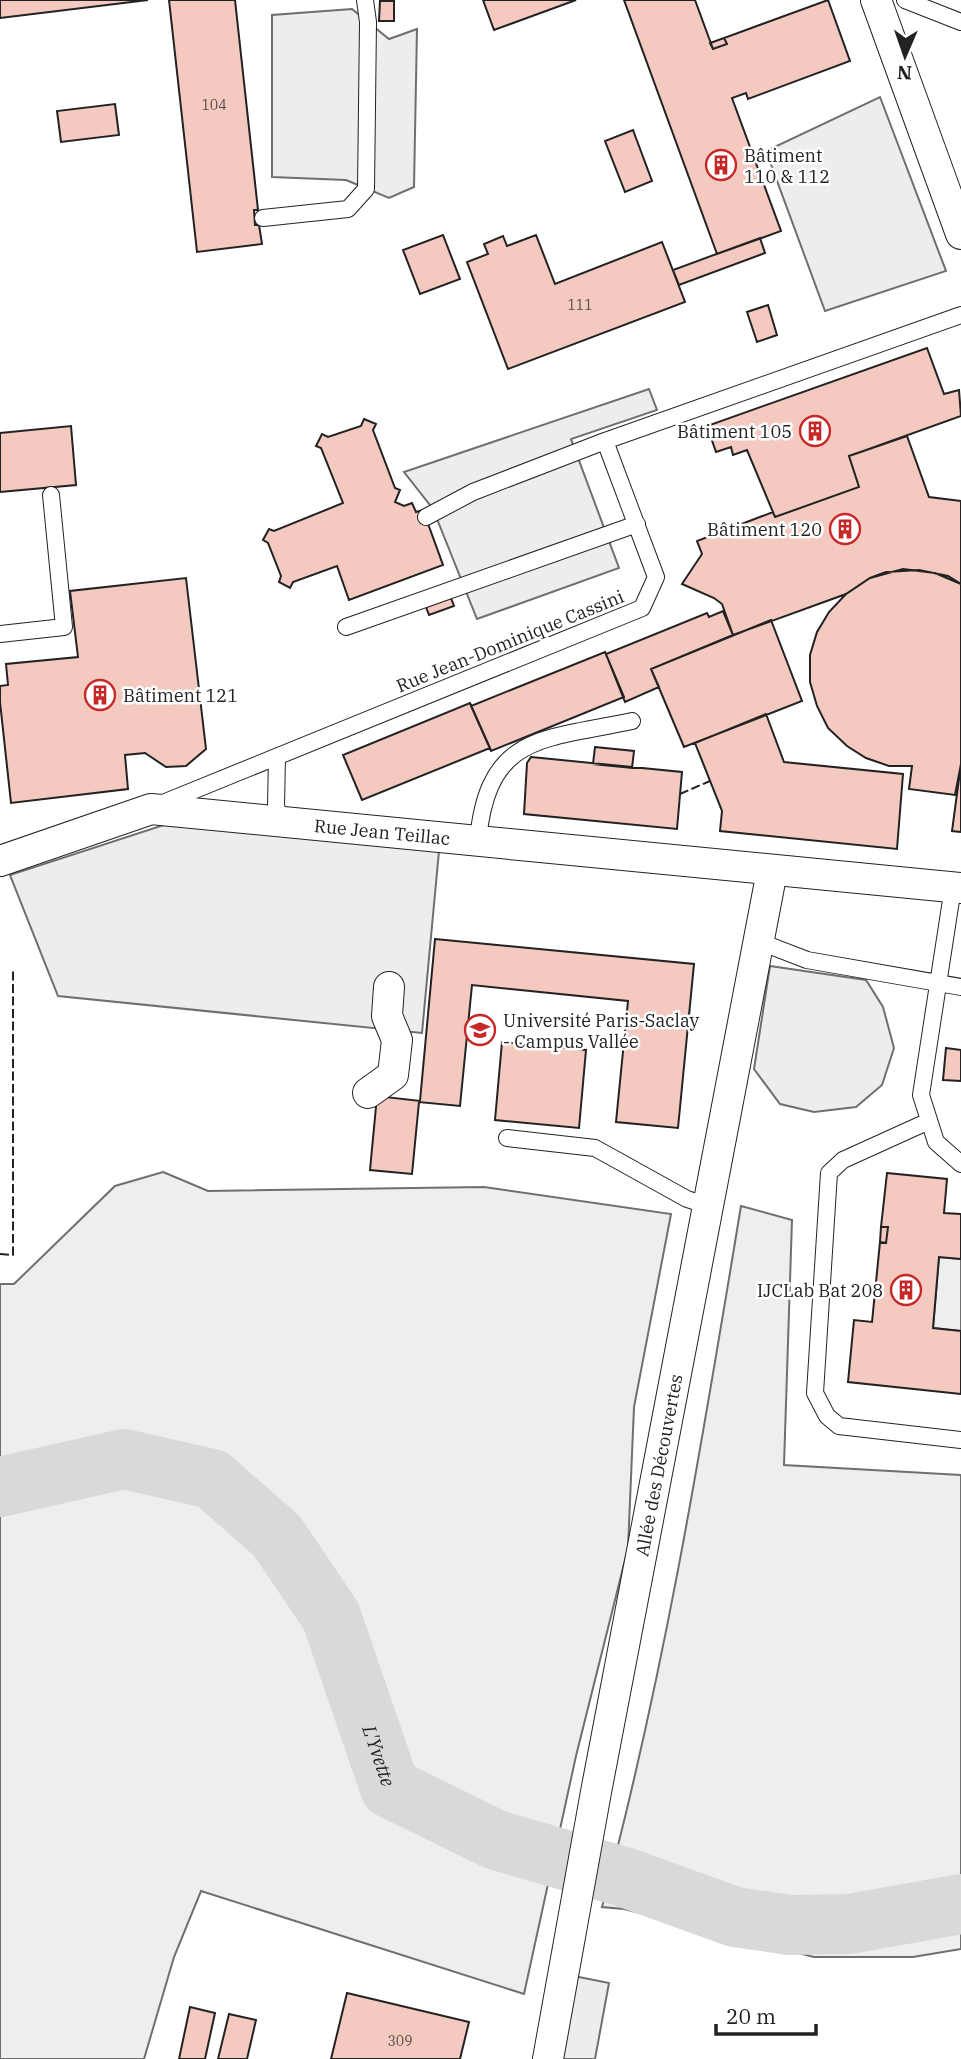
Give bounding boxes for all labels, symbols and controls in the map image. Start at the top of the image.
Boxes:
north arrow [870,21,940,91]
text: N [896,61,912,85]
house number: 104 [201,96,227,114]
place label: Bâtiment 110 & 112 [744,144,830,188]
building icon: Bâtiment 110 & 112 [704,148,738,182]
house number: 111 [567,296,593,314]
building icon: Bâtiment 105 [798,414,832,448]
place label: Bâtiment 105 [677,420,792,443]
building icon: Bâtiment 120 [828,512,862,546]
place label: Bâtiment 120 [707,518,822,541]
street label: Rue Jean-Dominique Cassini [393,585,627,697]
building icon: Bâtiment 121 [83,678,117,712]
place label: Bâtiment 121 [123,684,238,707]
street label: Rue Jean Teillac [313,813,451,850]
place label: Université Paris-Saclay - Campus Vallée [503,1009,700,1053]
school or university icon: Université Paris-Saclay - Campus Vallée [463,1013,497,1047]
building icon: IJCLab Bat 208 [889,1273,923,1307]
place label: IJCLab Bat 208 [757,1279,883,1302]
street label: Allée des Découvertes [630,1372,687,1558]
water label: L'Yvette [357,1721,401,1790]
scale bar [716,1993,816,2037]
text: 20 m [726,2002,776,2030]
house number: 309 [387,2032,413,2050]

